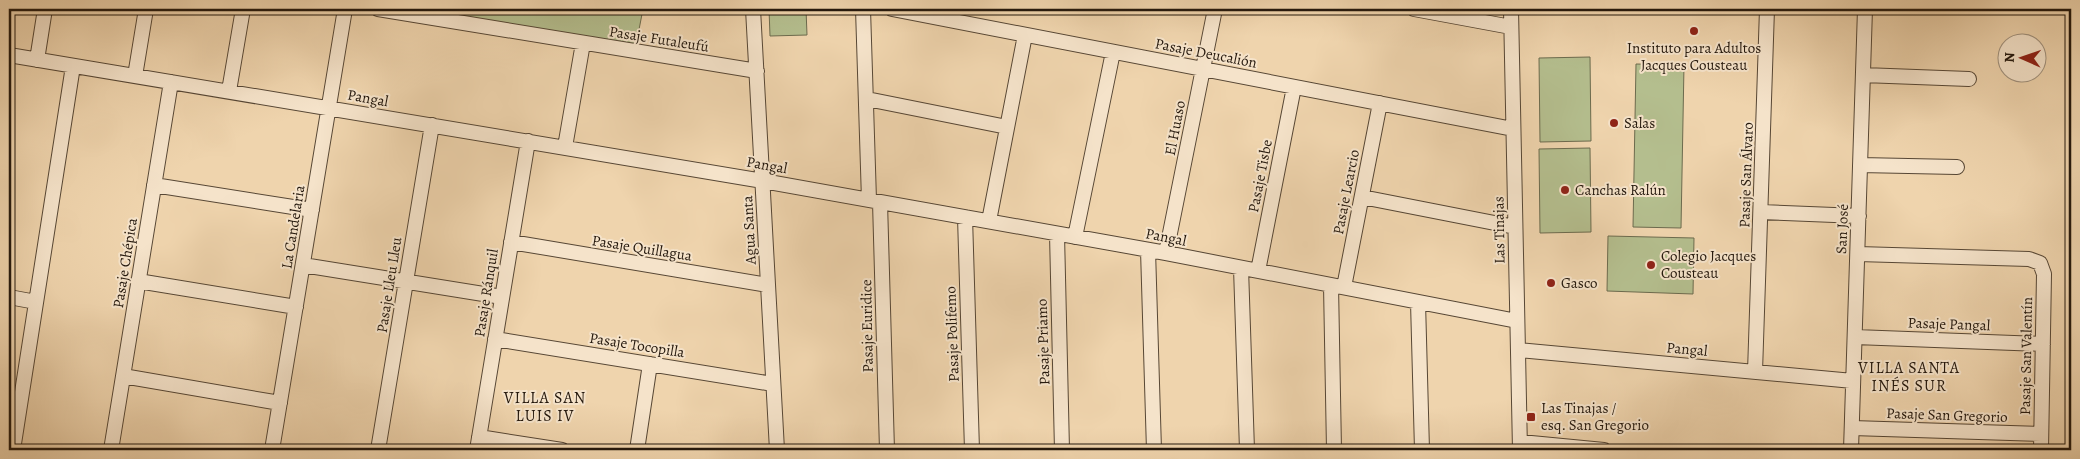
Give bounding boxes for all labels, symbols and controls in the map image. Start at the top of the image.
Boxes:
street label: Pasaje Futaleufú [608,21,711,57]
marker: Instituto para Adultos Jacques Cousteau [1688,25,1700,37]
north arrow [1998,32,2048,82]
street label: Pasaje Deucalión [1153,33,1259,73]
place label: Instituto para Adultos Jacques Cousteau [1627,38,1761,75]
text: N [2000,52,2019,63]
street label: Pangal [346,85,390,111]
street label: El Huaso [1160,99,1190,157]
place label: Salas [1624,113,1655,133]
marker: Salas [1608,117,1620,129]
street label: Pasaje San Álvaro [1734,122,1758,228]
street label: Pasaje Tisbe [1243,138,1277,214]
street label: Pasaje Learcio [1328,148,1364,236]
street label: Pangal [745,152,789,178]
place label: Canchas Ralún [1575,180,1666,200]
street label: La Candelaria [277,184,309,270]
marker: Canchas Ralún [1559,184,1571,196]
street label: Agua Santa [737,195,761,266]
street label: Las Tinajas [1488,196,1510,264]
street label: San José [1831,203,1853,255]
street label: Pasaje Chépica [108,217,142,309]
street label: Pangal [1144,223,1188,251]
street label: Pasaje Quillagua [590,230,694,266]
street label: Pasaje Lleu Lleu [372,235,407,334]
place label: Colegio Jacques Cousteau [1661,246,1756,283]
street label: Pasaje Ránquil [469,247,503,339]
marker: Colegio Jacques Cousteau [1645,259,1657,271]
place label: Gasco [1561,273,1597,293]
marker: Gasco [1545,277,1557,289]
street label: Pasaje Euridice [856,279,878,373]
street label: Pasaje Polifemo [940,286,964,382]
street label: Pasaje San Valentín [2015,297,2037,415]
street label: Pasaje Priamo [1031,298,1055,386]
street label: Pasaje Pangal [1907,313,1991,335]
street label: Pasaje Tocopilla [588,328,686,362]
street label: Pangal [1666,337,1709,361]
district label: VILLA SANTA INÉS SUR [1857,357,1960,397]
district label: VILLA SAN LUIS IV [503,387,586,427]
place label: Las Tinajas / esq. San Gregorio [1541,398,1649,435]
street label: Pasaje San Gregorio [1886,403,2008,427]
marker: Las Tinajas / esq. San Gregorio [1525,411,1537,423]

